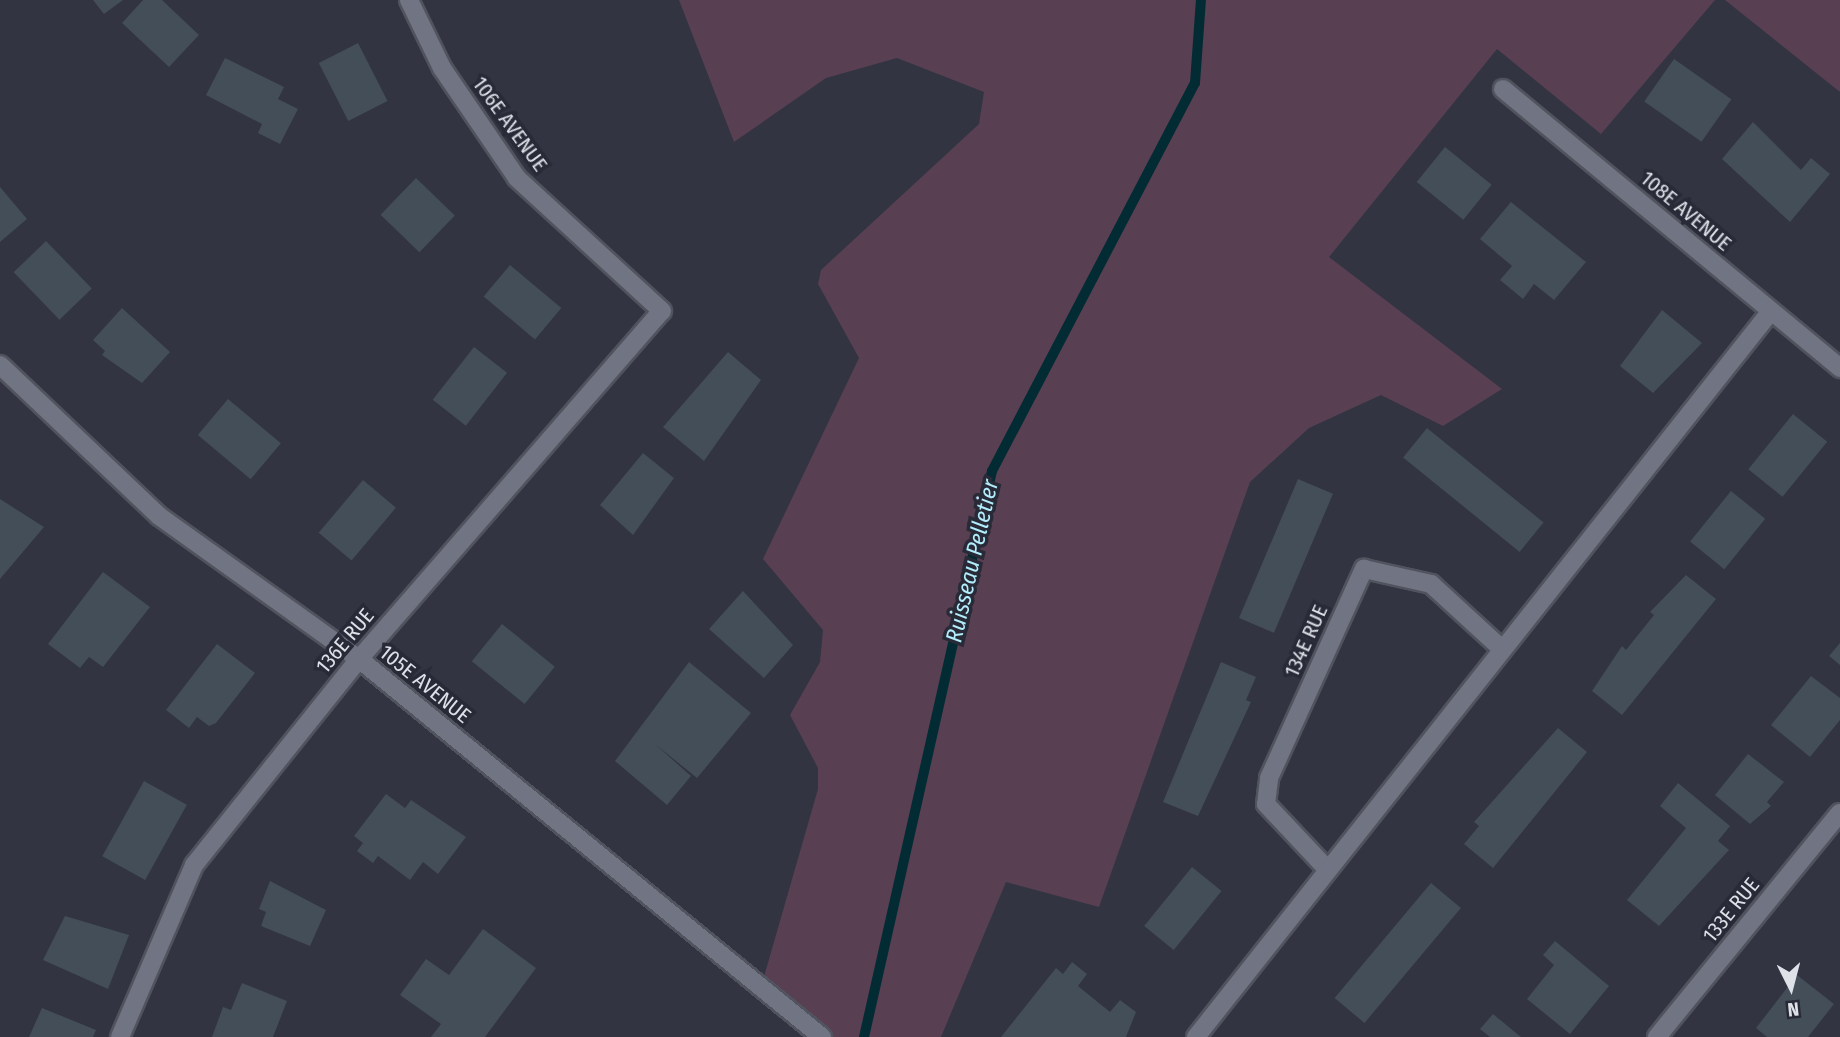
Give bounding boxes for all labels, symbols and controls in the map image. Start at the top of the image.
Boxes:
street label: 106E AVENUE [467,72,553,176]
street label: 108E AVENUE [1636,166,1736,256]
water label: Ruisseau Pelletier [940,477,1004,645]
street label: 134E RUE [1279,601,1333,681]
street label: 136E RUE [311,604,379,678]
street label: 105E AVENUE [374,640,476,728]
street label: 133E RUE [1697,873,1765,947]
north arrow [1756,953,1826,1023]
text: N [1786,997,1800,1021]

